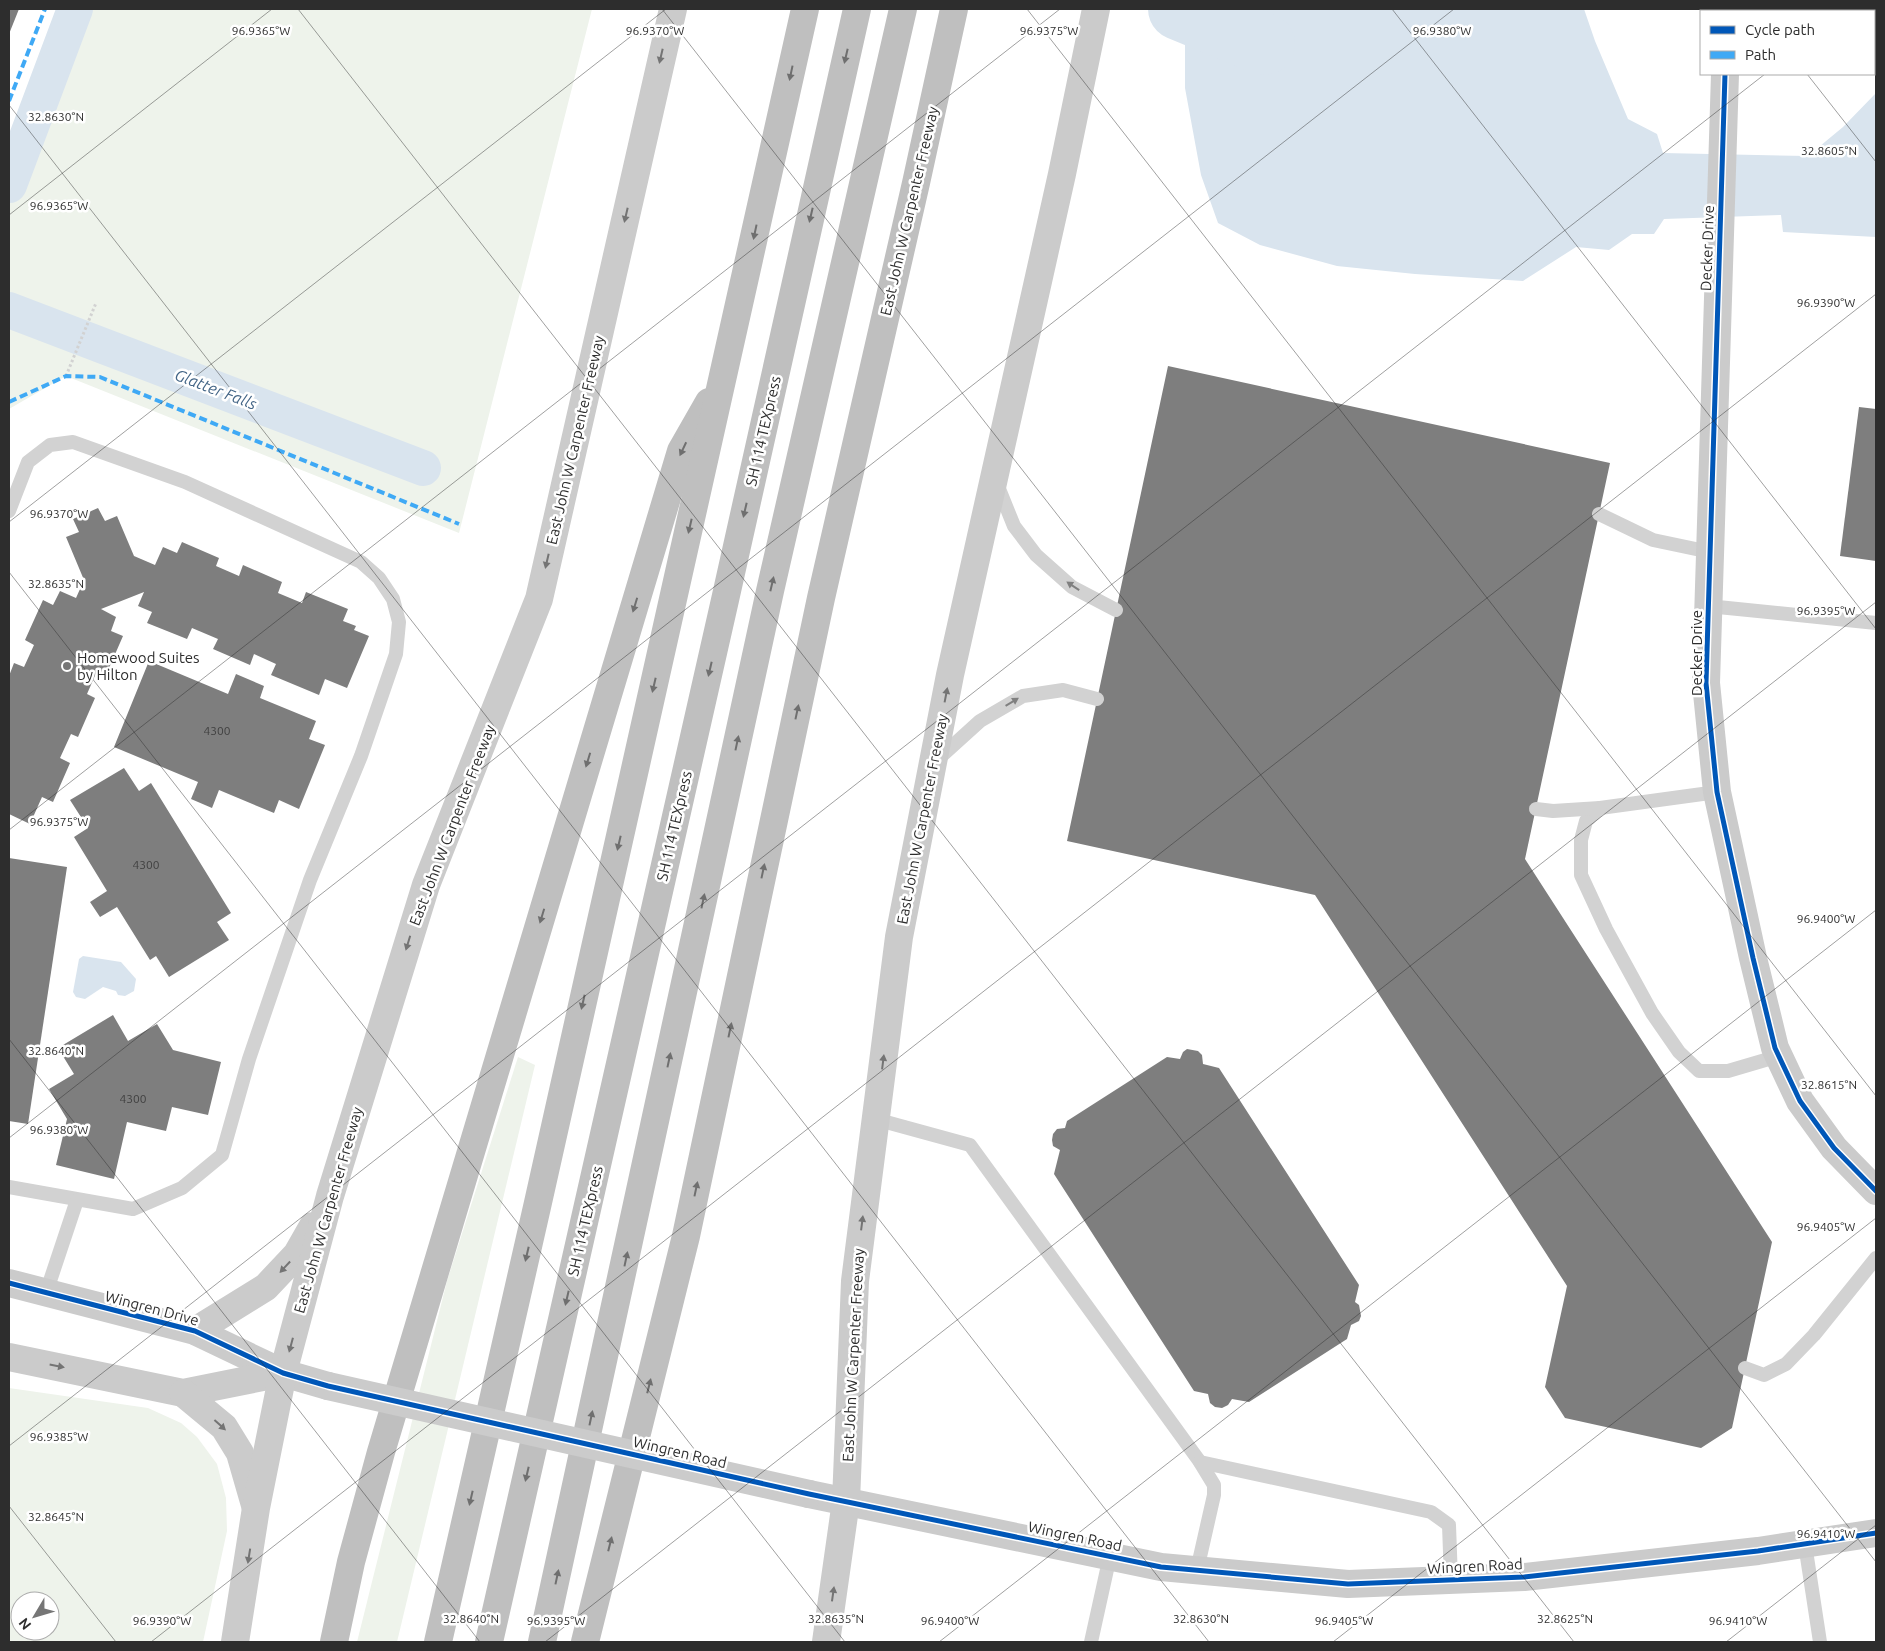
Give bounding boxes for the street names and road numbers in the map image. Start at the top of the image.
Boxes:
street label: East John W Carpenter Freeway [877,105,941,317]
street label: Decker Drive [1697,205,1717,291]
street label: East John W Carpenter Freeway [543,334,607,546]
street label: SH 114 TEXpress [742,374,784,488]
street label: Decker Drive [1688,610,1705,696]
street label: East John W Carpenter Freeway [893,712,951,926]
street label: East John W Carpenter Freeway [406,722,498,928]
street label: SH 114 TEXpress [653,769,695,883]
street label: East John W Carpenter Freeway [290,1105,366,1315]
street label: SH 114 TEXpress [564,1164,606,1278]
street label: East John W Carpenter Freeway [839,1248,867,1462]
street label: Wingren Drive [103,1287,201,1329]
street label: Wingren Road [632,1433,728,1471]
street label: Wingren Road [1027,1518,1123,1554]
street label: Wingren Road [1427,1555,1523,1577]

